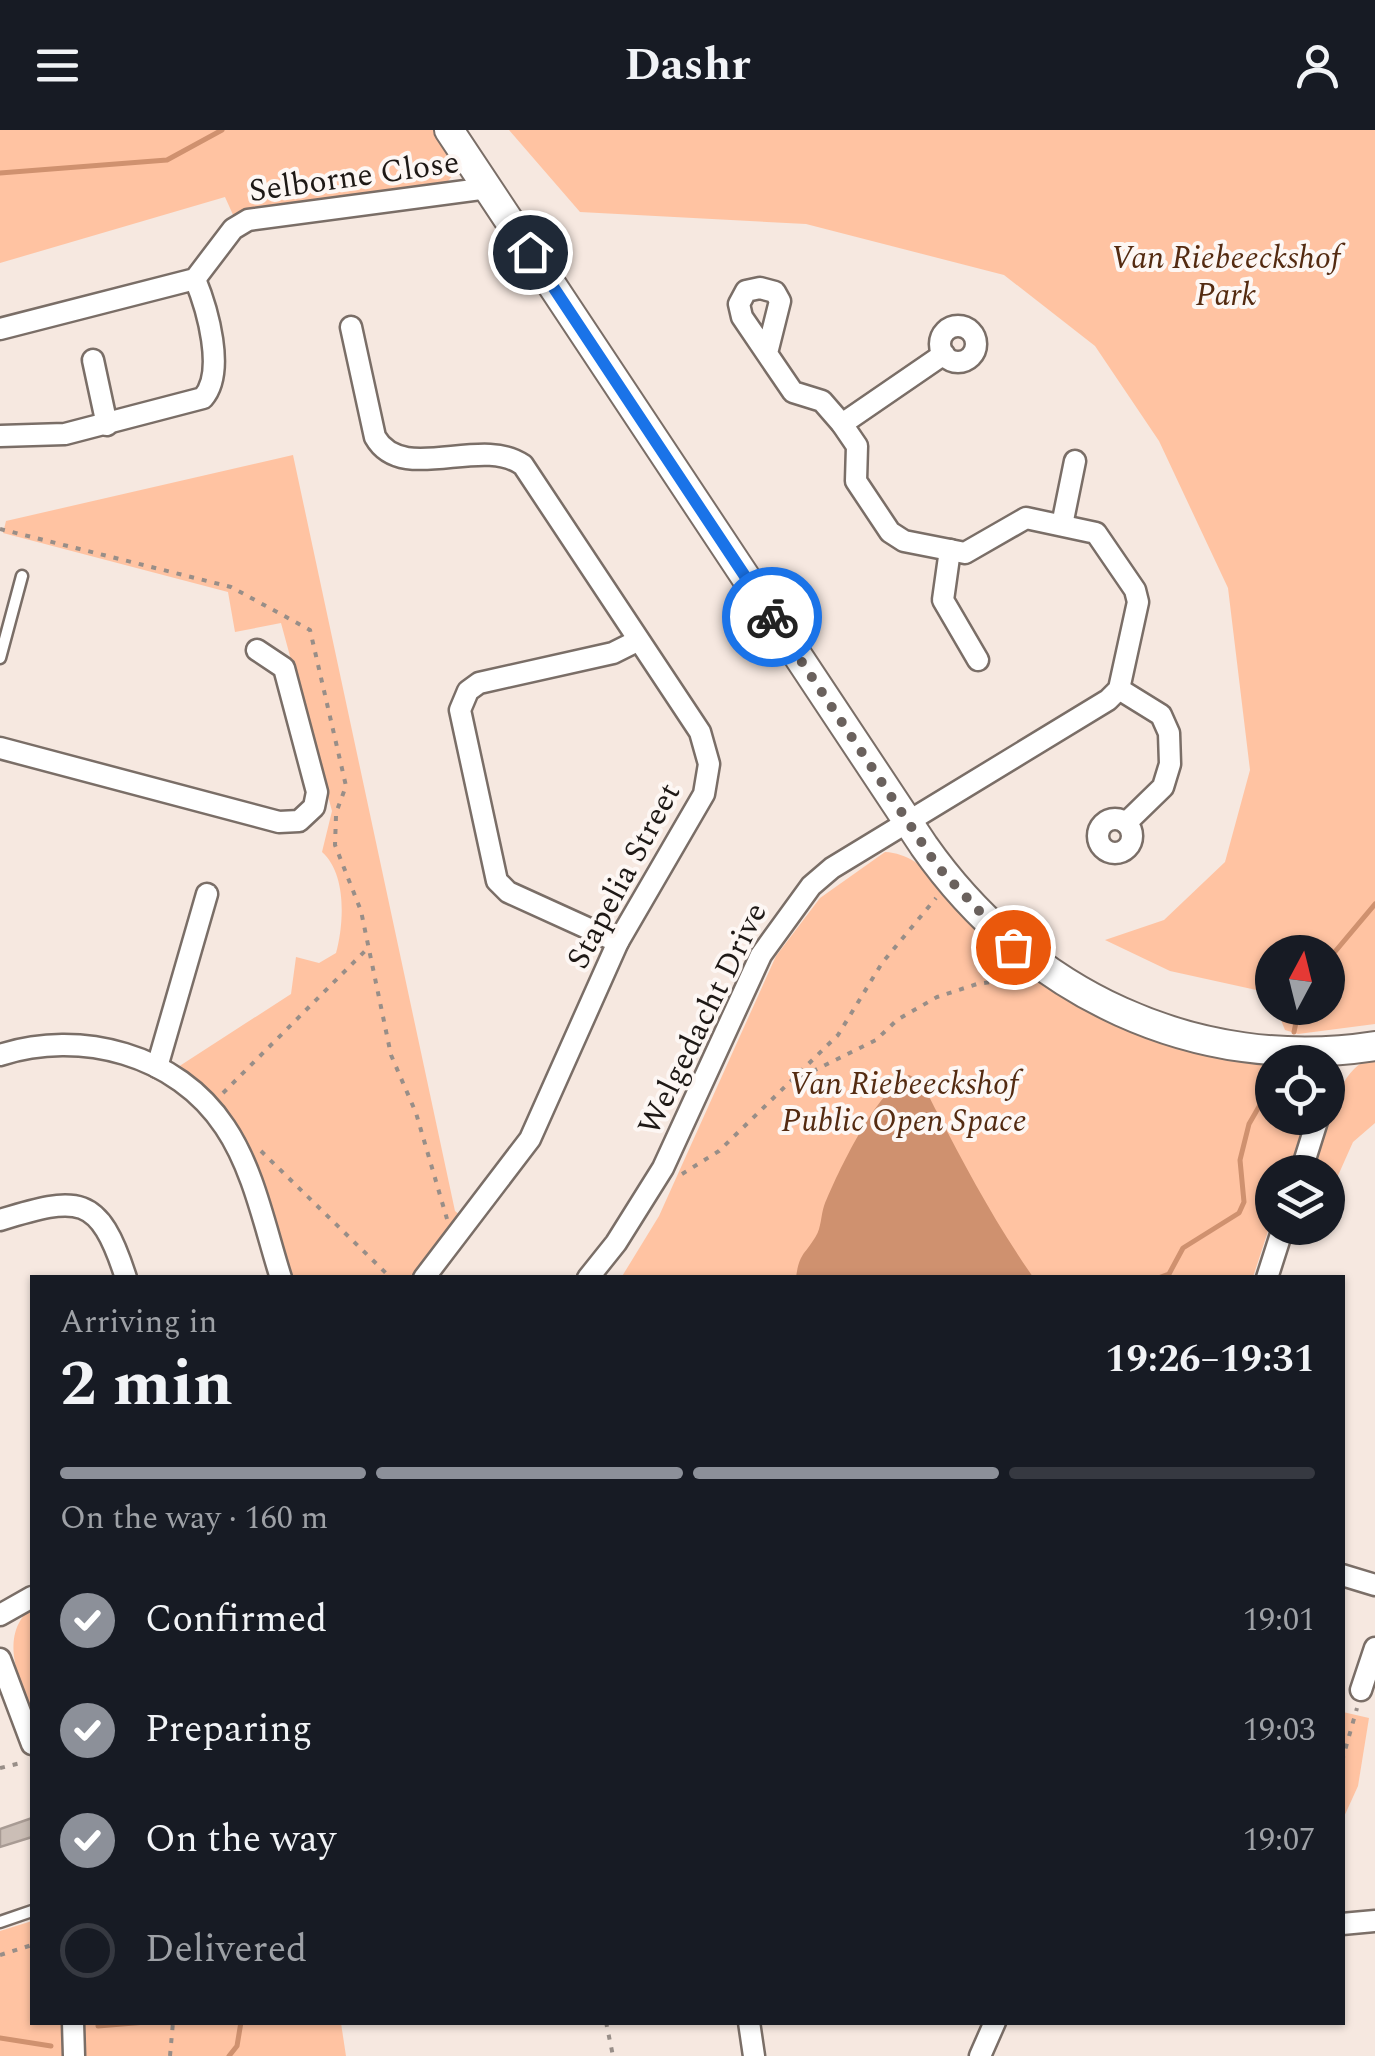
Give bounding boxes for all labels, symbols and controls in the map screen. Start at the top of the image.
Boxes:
text: Dashr [625,31,750,100]
icon: menu [30,38,85,93]
icon: person [1290,38,1345,93]
street label: Selborne Close [246,138,462,216]
pin [488,210,573,295]
icon: home [503,225,558,280]
park label: Van Riebeeckshof Park [1111,234,1346,320]
courier [722,567,822,667]
icon: bike [745,590,800,645]
street label: Stapelia Street [554,774,694,978]
street label: Welgedacht Drive [625,894,781,1144]
pin [971,905,1056,990]
icon: bag [986,920,1041,975]
north arrow [1255,935,1345,1025]
map controls [1255,935,1345,1245]
button: locate [1255,1045,1345,1135]
park label: Van Riebeeckshof Public Open Space [781,1060,1027,1146]
button: layers [1255,1155,1345,1245]
text: Arriving in [60,1298,217,1347]
text: 19:26–19:31 [1105,1331,1315,1389]
text: 2 min [60,1335,233,1434]
text: On the way · 160 m [60,1494,328,1543]
text: Confirmed [145,1591,327,1649]
icon: check [60,1593,115,1648]
text: 19:01 [1243,1596,1315,1645]
text: Preparing [145,1701,312,1759]
icon: check [60,1703,115,1758]
text: 19:03 [1243,1706,1315,1755]
text: On the way [145,1811,336,1869]
icon: check [60,1813,115,1868]
text: 19:07 [1243,1816,1315,1865]
text: Delivered [145,1921,307,1979]

